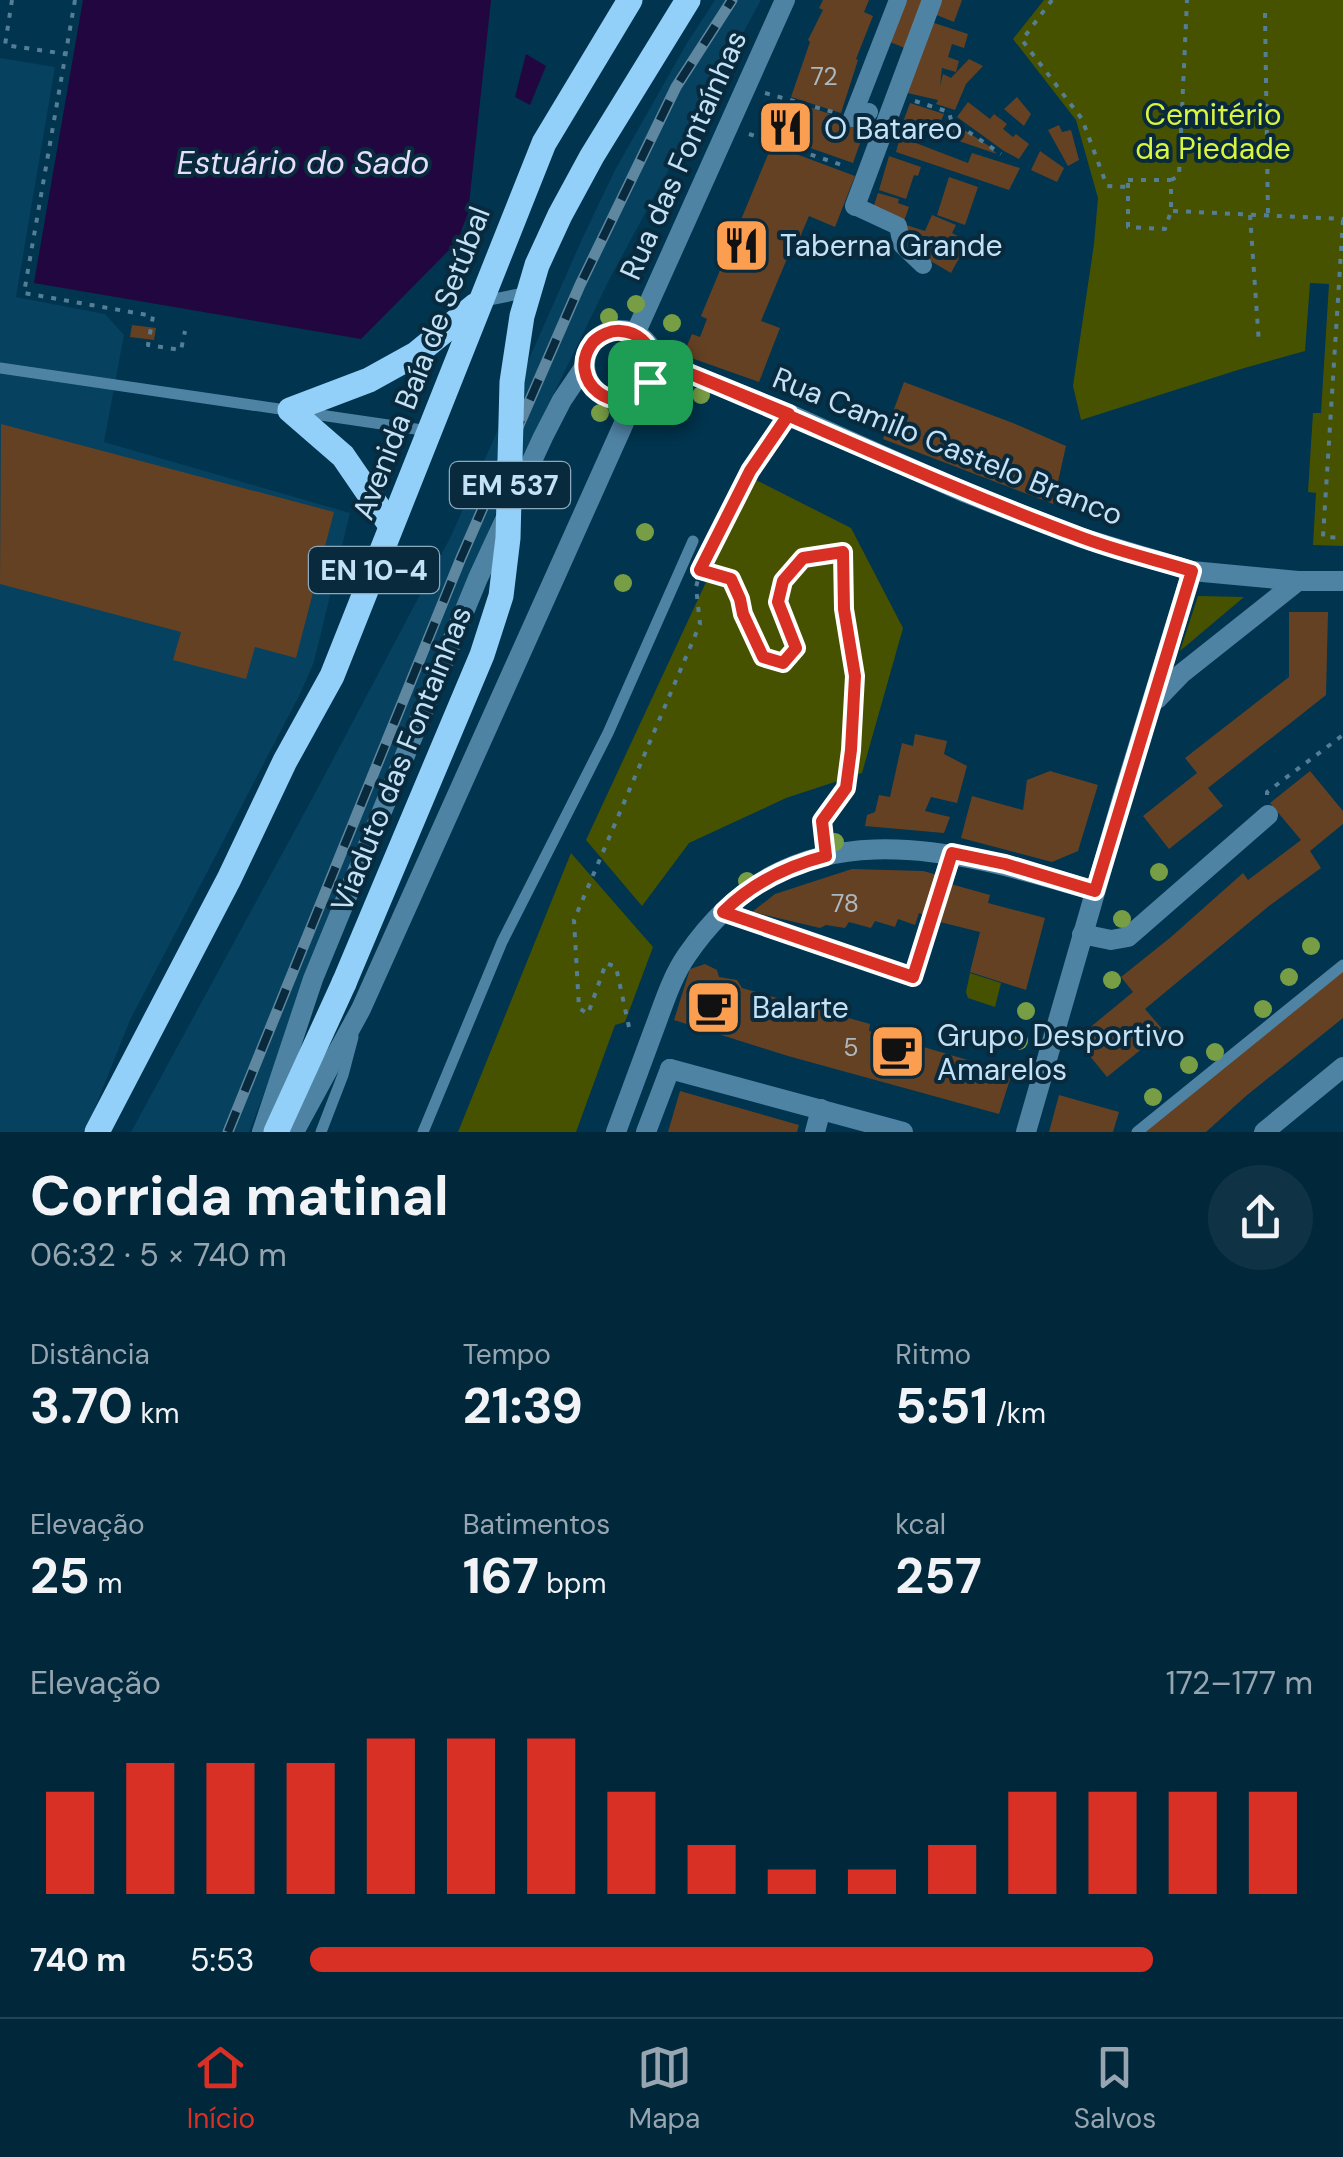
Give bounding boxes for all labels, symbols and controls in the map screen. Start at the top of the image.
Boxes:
street label: Rua das Fontaínhas [611,24,755,286]
house number: 72 [810,60,838,93]
park label: Cemitério da Piedade [1135,95,1291,168]
restaurant icon: O Batareo [755,98,815,158]
place label: O Batareo [824,109,963,148]
water label: Estuário do Sado [177,142,429,184]
street label: Avenida Baía de Setúbal [343,201,499,525]
restaurant icon: Taberna Grande [711,215,771,275]
place label: Taberna Grande [780,226,1003,265]
pin [608,340,693,425]
icon: arrive [623,355,678,410]
street label: Rua Camilo Castelo Branco [767,358,1129,534]
road number: EM 537 [450,462,570,508]
road number: EN 10-4 [309,547,439,593]
street label: Viaduto das Fontainhas [322,600,480,918]
house number: 78 [831,887,859,920]
cafe icon: Balarte [683,977,743,1037]
place label: Balarte [752,988,849,1027]
place label: Grupo Desportivo Amarelos [937,1016,1185,1089]
cafe icon: Grupo Desportivo Amarelos [868,1022,928,1082]
house number: 5 [843,1031,859,1064]
text: Corrida matinal [30,1160,449,1232]
button: share [1208,1165,1313,1270]
text: 06:32 · 5 × 740 m [30,1234,287,1276]
text: Distância [30,1336,150,1373]
text: Tempo [463,1336,551,1373]
text: Ritmo [895,1336,971,1373]
text: 3.70 [30,1373,133,1439]
text: 21:39 [463,1373,583,1439]
text: 5:51 [895,1373,988,1439]
text: km [133,1395,180,1432]
text: /km [988,1395,1046,1432]
text: Elevação [30,1506,145,1543]
text: Batimentos [463,1506,610,1543]
text: kcal [895,1506,946,1543]
text: 25 [30,1543,90,1609]
text: 167 [463,1543,539,1609]
text: 257 [895,1543,982,1609]
text: m [90,1565,122,1602]
text: bpm [539,1565,606,1602]
text: Elevação [30,1662,161,1704]
text: 172–177 m [1166,1662,1313,1704]
text: 740 m [30,1939,126,1981]
text: 5:53 [190,1939,254,1981]
tab: Início [187,2040,255,2137]
tab: Mapa [629,2040,700,2137]
tab: Salvos [1074,2040,1156,2137]

